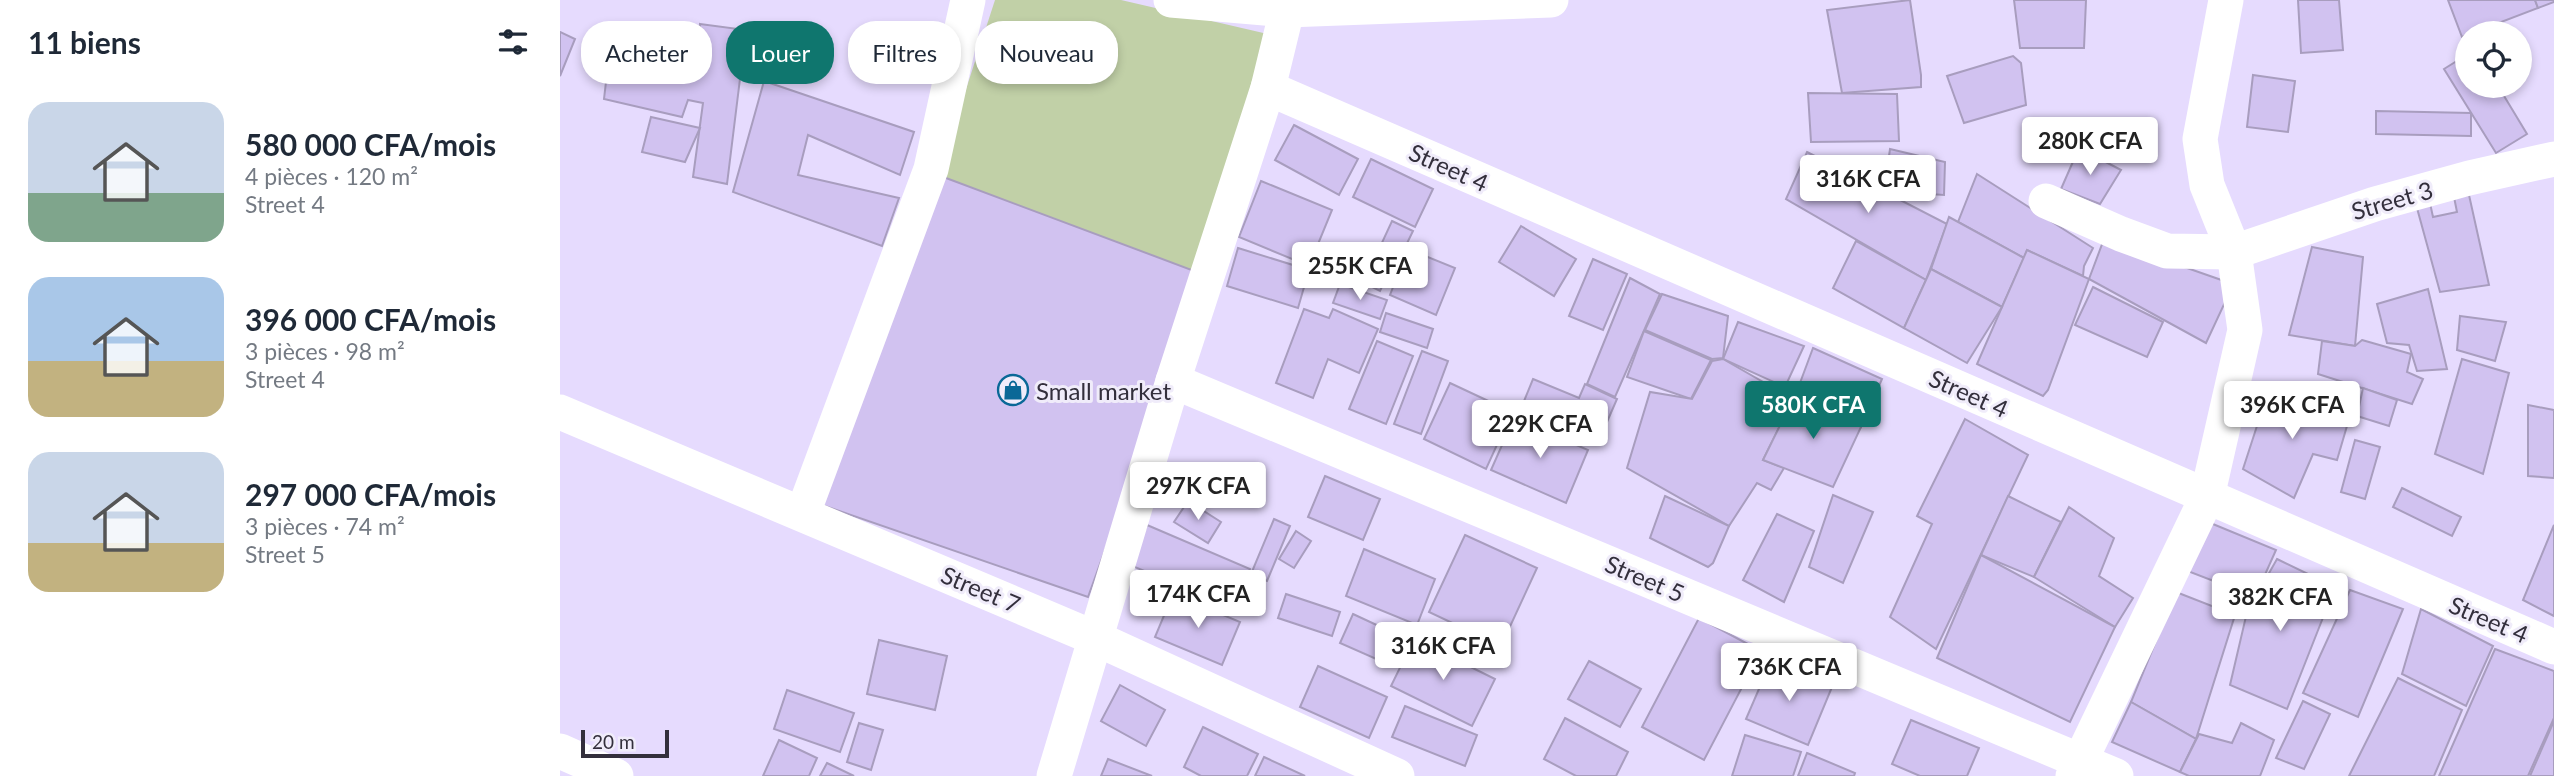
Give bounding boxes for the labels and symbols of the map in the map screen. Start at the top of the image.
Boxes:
pin: 280K CFA [2018,118,2162,177]
street label: Street 4 [1405,137,1493,197]
pin: 316K CFA [1796,156,1940,215]
street label: Street 3 [2348,175,2436,225]
pin: 255K CFA [1288,243,1432,302]
street label: Street 4 [1925,363,2013,423]
shop icon: Small market [996,373,1030,407]
place label: Small market [1036,376,1171,405]
pin: 580K CFA [1741,382,1885,441]
pin: 396K CFA [2220,382,2364,441]
pin: 229K CFA [1468,400,1612,460]
pin: 297K CFA [1126,462,1270,522]
street label: Street 5 [1601,548,1689,608]
street label: Street 7 [937,559,1025,619]
pin: 174K CFA [1126,570,1270,630]
pin: 382K CFA [2208,574,2352,633]
street label: Street 4 [2445,589,2533,649]
pin: 316K CFA [1371,622,1515,682]
pin: 736K CFA [1717,644,1861,703]
scale bar [581,727,668,759]

